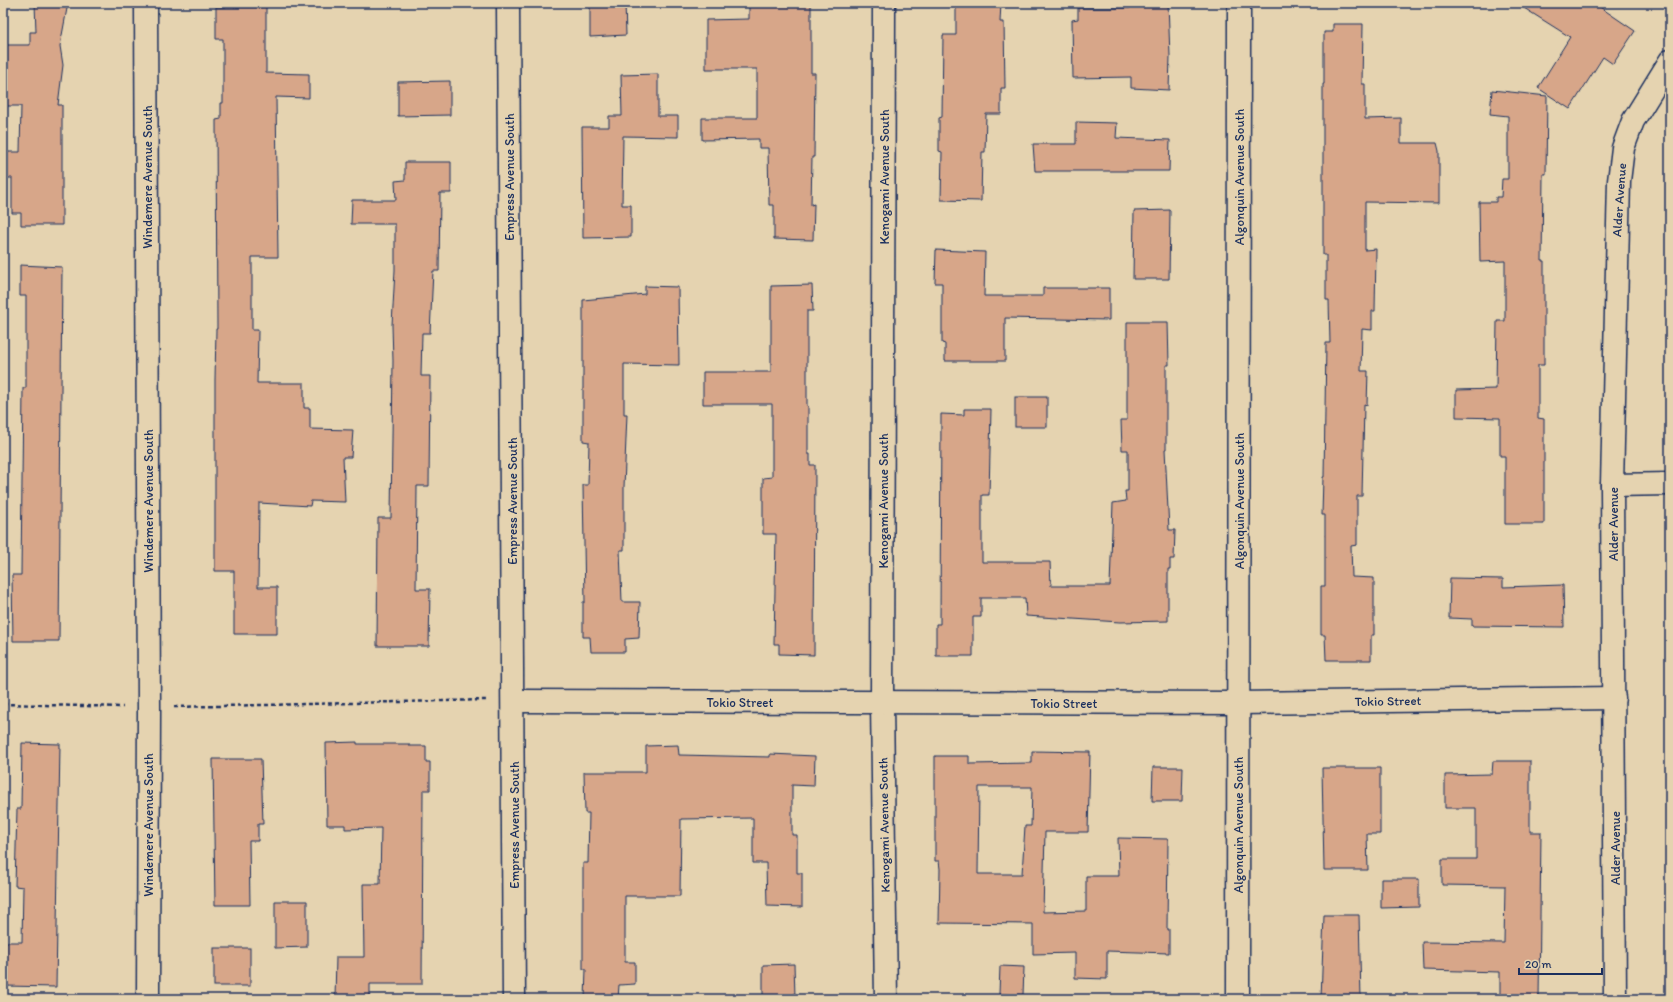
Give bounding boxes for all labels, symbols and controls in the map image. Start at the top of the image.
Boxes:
street label: Windemere Avenue South [140,105,155,249]
street label: Algonquin Avenue South [1232,108,1247,245]
street label: Kenogami Avenue South [877,109,892,245]
street label: Empress Avenue South [502,113,517,241]
street label: Alder Avenue [1609,163,1629,237]
street label: Windemere Avenue South [141,429,156,573]
street label: Algonquin Avenue South [1232,432,1247,569]
street label: Kenogami Avenue South [876,433,891,569]
street label: Empress Avenue South [505,437,520,565]
street label: Alder Avenue [1606,487,1621,561]
street label: Tokio Street [1354,693,1422,709]
street label: Tokio Street [707,695,774,710]
street label: Tokio Street [1031,696,1098,711]
street label: Windemere Avenue South [141,753,156,897]
street label: Algonquin Avenue South [1231,756,1246,893]
street label: Kenogami Avenue South [875,757,893,893]
street label: Empress Avenue South [507,761,522,889]
street label: Alder Avenue [1608,811,1623,885]
scale bar [1519,950,1602,976]
text: 20 m [1525,957,1552,971]

